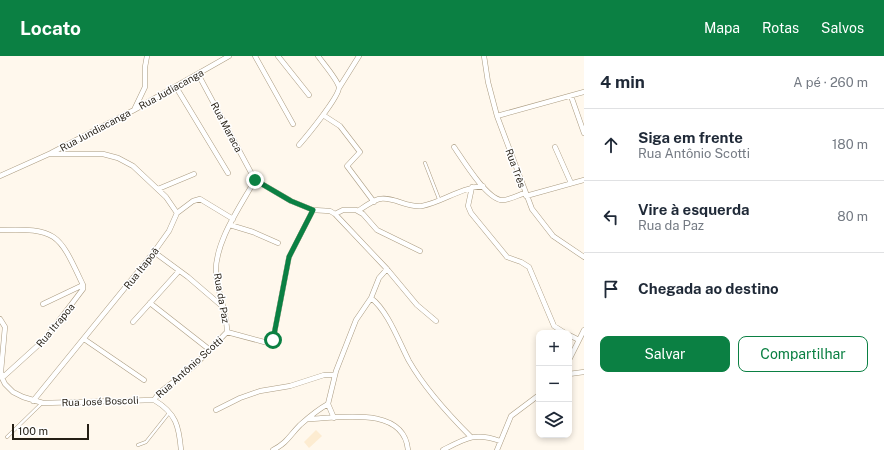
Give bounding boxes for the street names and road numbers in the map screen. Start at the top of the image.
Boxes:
street label: Rua Judiacanga [136,66,206,112]
street label: Rua Maraca [209,100,245,154]
street label: Rua Jundiacanga [58,106,132,154]
street label: Rua Três [503,147,529,189]
street label: Rua Itapoã [121,245,161,291]
street label: Rua da Paz [212,272,232,324]
street label: Rua Itrapoa [33,301,77,349]
street label: Rua Antônio Scotti [153,334,225,400]
street label: Rua José Boscoli [61,394,139,408]

